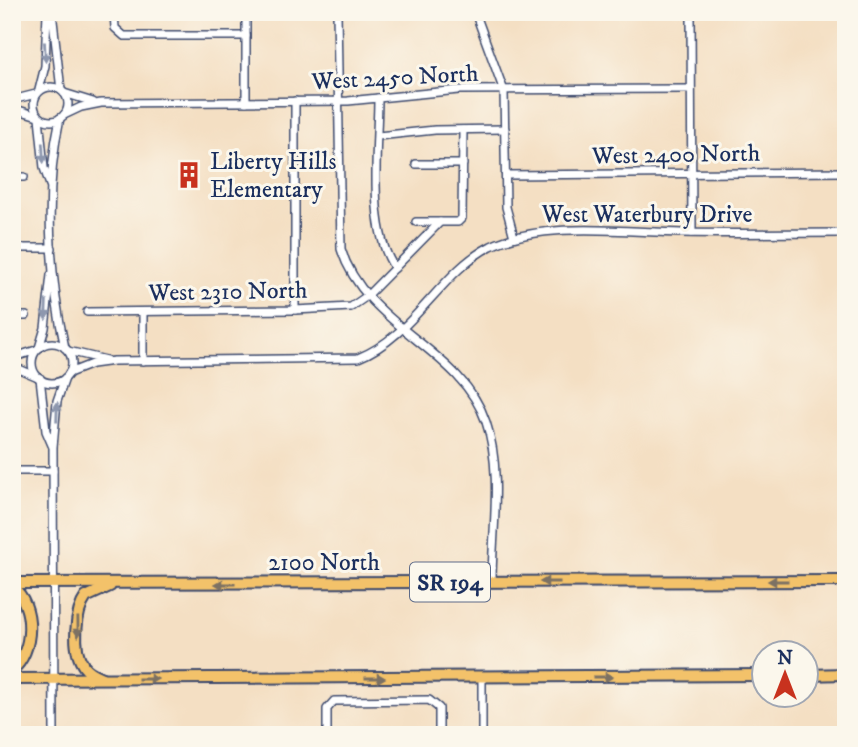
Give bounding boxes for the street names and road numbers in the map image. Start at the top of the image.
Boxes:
street label: West 2450 North [310,59,480,97]
street label: West 2400 North [591,139,761,171]
street label: West Waterbury Drive [541,200,752,230]
street label: West 2310 North [147,276,308,308]
street label: 2100 North [268,548,380,578]
road number: SR 194 [410,562,490,602]

